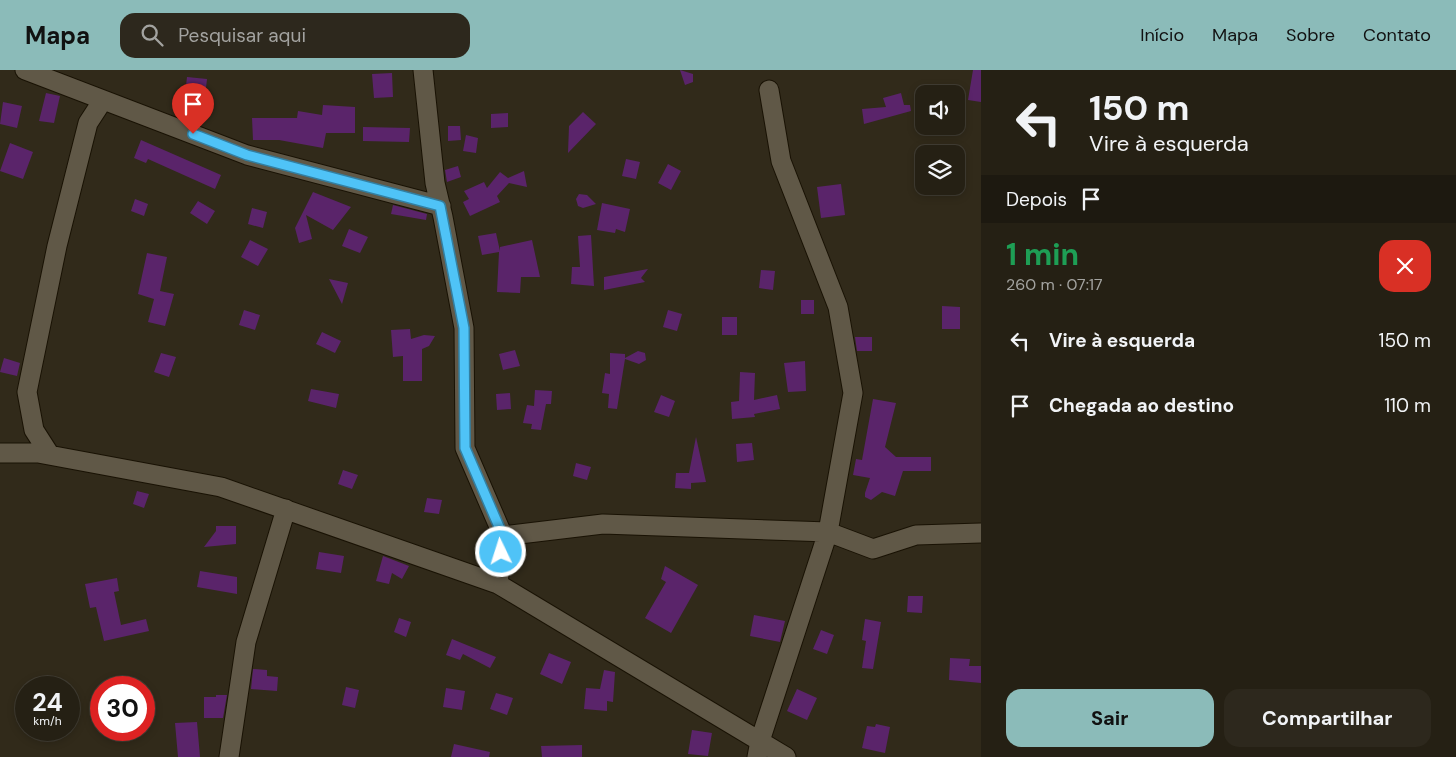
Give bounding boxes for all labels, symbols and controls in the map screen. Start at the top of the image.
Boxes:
search box [120,13,470,58]
text: Mapa [25,20,90,51]
icon: search [138,21,166,49]
text: Pesquisar aqui [178,23,306,48]
text: Início [1140,23,1184,47]
text: Mapa [1212,23,1258,47]
text: Sobre [1286,23,1335,47]
text: Contato [1363,23,1431,47]
pin [172,83,214,134]
map controls [915,85,965,195]
button: sound [915,85,965,135]
text: 150 m [1089,85,1189,131]
icon: arrive [179,90,207,118]
icon: left [1006,90,1071,155]
text: Vire à esquerda [1089,129,1249,158]
button: layers [915,145,965,195]
icon: arrive [1077,185,1105,213]
text: Depois [1006,187,1067,212]
text: 1 min [1006,235,1079,274]
button: close [1379,240,1431,292]
text: 260 m · 07:17 [1006,274,1102,295]
icon: left [1006,327,1034,355]
text: Vire à esquerda [1049,328,1195,353]
text: 150 m [1379,328,1431,353]
icon: arrive [1006,392,1034,420]
text: Chegada ao destino [1049,393,1234,418]
text: 110 m [1384,393,1431,418]
position arrow [474,525,526,577]
speed limit sign: 30 [90,676,155,741]
text: 24 [32,686,63,719]
button: Sair [1006,689,1214,747]
button: Compartilhar [1224,689,1431,747]
text: km/h [33,713,62,729]

